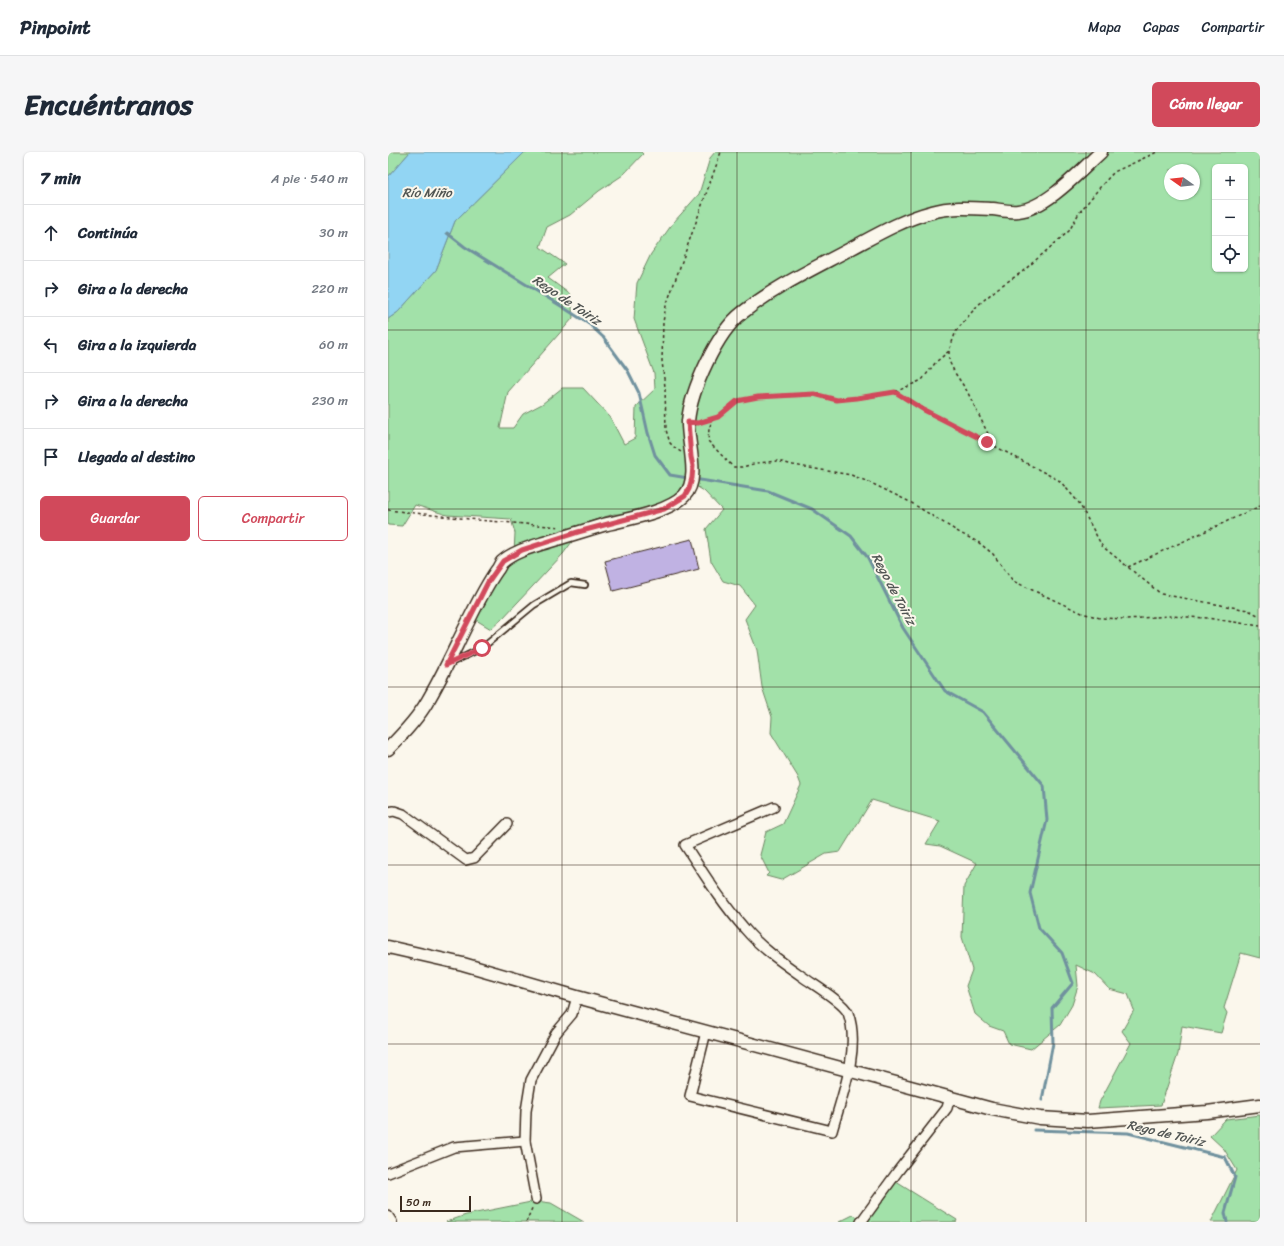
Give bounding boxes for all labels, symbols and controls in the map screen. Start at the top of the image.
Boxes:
text: Pinpoint [20,11,91,44]
text: Mapa [1088,15,1121,40]
text: Capas [1143,15,1180,40]
text: Compartir [1202,15,1264,40]
text: Encuéntranos [24,80,193,129]
button: Cómo llegar [1152,82,1260,127]
text: 7 min [40,163,81,193]
north arrow [1164,164,1200,200]
map controls [1212,164,1248,272]
button: + [1212,164,1248,200]
text: A pie · 540 m [271,167,348,190]
water label: Río Miño [402,181,453,204]
button: − [1212,200,1248,236]
text: Continúa [78,220,137,246]
text: 30 m [319,221,348,244]
icon: ahead [40,222,62,244]
button: locate [1212,236,1248,272]
water label: Rego de Toiriz [528,268,608,333]
text: Gira a la derecha [78,276,188,302]
text: 220 m [311,277,348,300]
icon: right [40,278,62,300]
text: Gira a la izquierda [78,332,196,358]
text: 60 m [319,333,348,356]
icon: left [40,334,62,356]
text: Gira a la derecha [78,388,188,414]
text: 230 m [312,389,348,412]
icon: right [40,390,62,412]
route end [978,433,996,451]
text: Llegada al destino [78,444,195,470]
icon: arrive [40,446,62,468]
button: Guardar [40,496,190,541]
button: Compartir [198,496,348,541]
water label: Rego de Toiriz [865,549,924,631]
route start [473,639,491,657]
water label: Rego de Toiriz [1125,1113,1209,1153]
text: 50 m [406,1193,431,1212]
scale bar [400,1194,471,1213]

